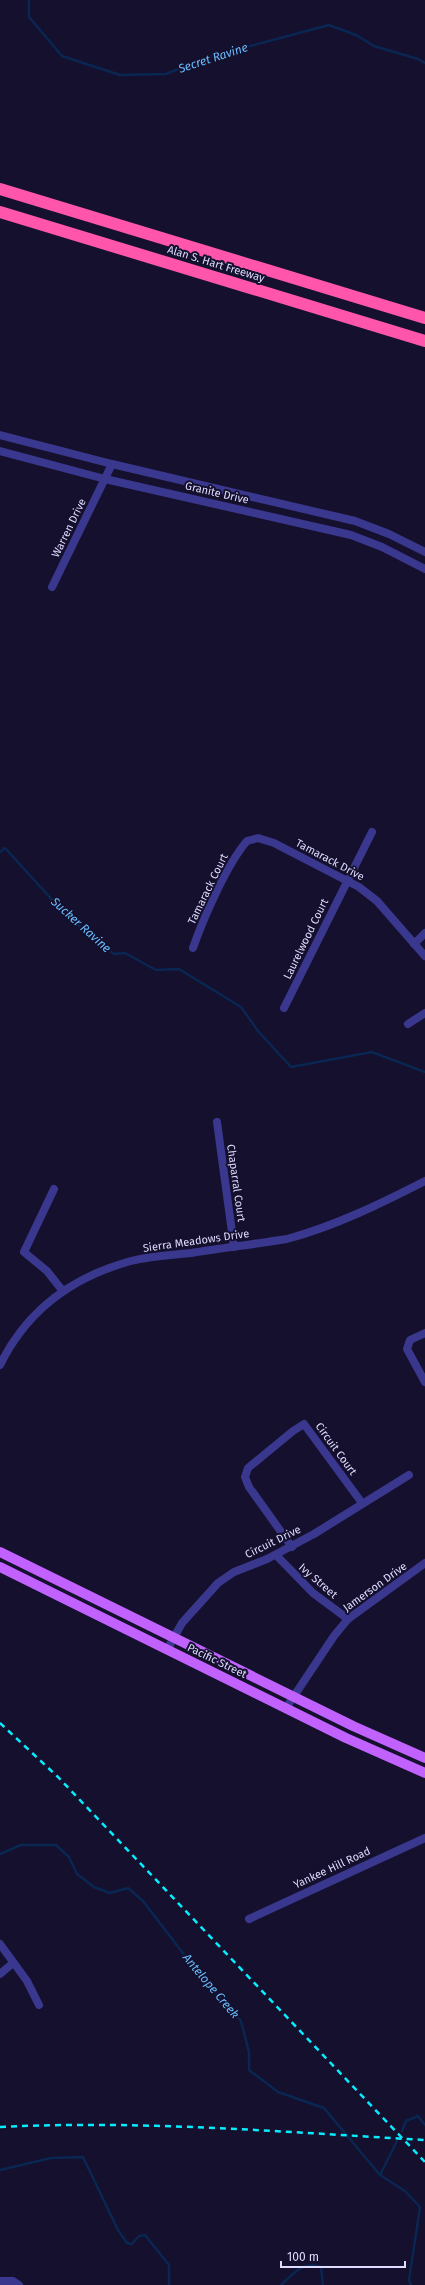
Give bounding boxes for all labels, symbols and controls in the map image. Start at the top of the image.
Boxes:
water label: Secret Ravine [176,40,249,76]
street label: Alan S. Hart Freeway [166,243,267,285]
street label: Granite Drive [184,479,250,507]
street label: Warren Drive [49,496,89,560]
street label: Tamarack Drive [293,836,367,884]
street label: Tamarack Court [185,851,231,927]
water label: Sucker Ravine [47,894,114,955]
street label: Laurelwood Court [281,897,331,981]
street label: Chaparral Court [224,1143,248,1223]
street label: Sierra Meadows Drive [142,1227,250,1255]
street label: Circuit Court [313,1420,359,1478]
street label: Circuit Drive [243,1523,303,1561]
street label: Jamerson Drive [341,1560,409,1614]
street label: Ivy Street [296,1561,340,1601]
street label: Pacific Street [185,1641,249,1681]
street label: Yankee Hill Road [291,1844,373,1892]
water label: Antelope Creek [179,1950,242,2022]
scale bar [281,2243,405,2269]
text: 100 m [287,2250,319,2264]

